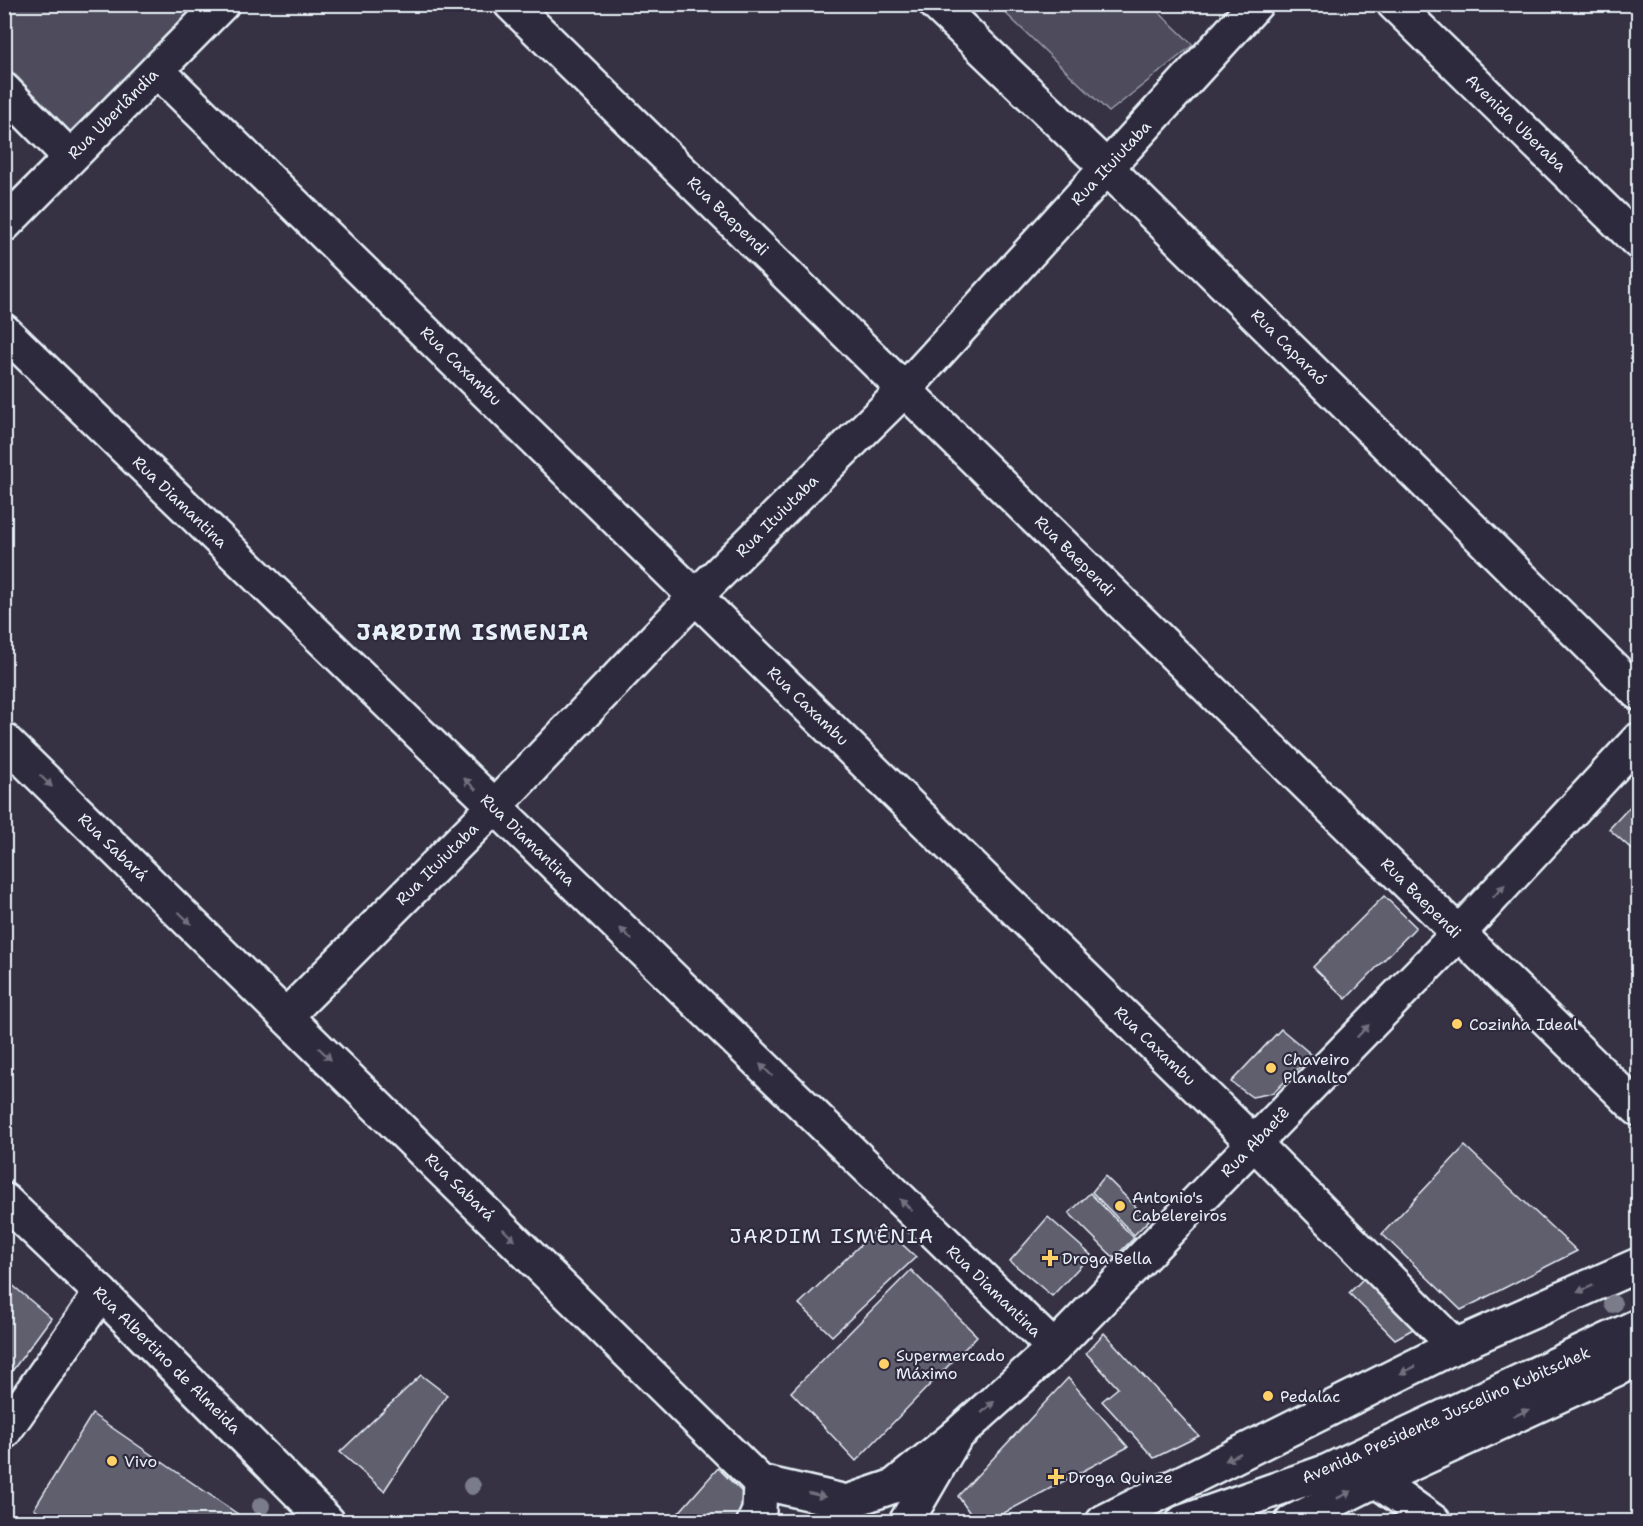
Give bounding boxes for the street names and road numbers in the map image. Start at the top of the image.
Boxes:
street label: Rua Uberlândia [63,64,163,164]
street label: Avenida Uberaba [1461,69,1571,177]
street label: Rua Ituiutaba [1066,116,1156,210]
street label: Rua Baependi [683,172,773,260]
street label: Rua Caparaó [1246,304,1332,390]
street label: Rua Caxambu [416,322,506,410]
street label: Rua Diamantina [128,451,232,553]
street label: Rua Ituiutaba [731,470,823,562]
street label: Rua Baependi [1030,511,1120,601]
street label: Rua Caxambu [763,662,853,750]
street label: Rua Diamantina [476,789,580,891]
street label: Rua Sabará [74,808,152,886]
street label: Rua Ituiutaba [391,818,483,910]
street label: Rua Baependi [1376,853,1466,943]
street label: Rua Caxambu [1110,1002,1200,1090]
street label: Rua Abaetê [1216,1102,1294,1182]
street label: Rua Sabará [421,1148,499,1226]
street label: Rua Diamantina [942,1240,1046,1342]
street label: Rua Albertino de Almeida [89,1282,245,1438]
street label: Avenida Presidente Juscelino Kubitschek [1299,1342,1593,1488]

